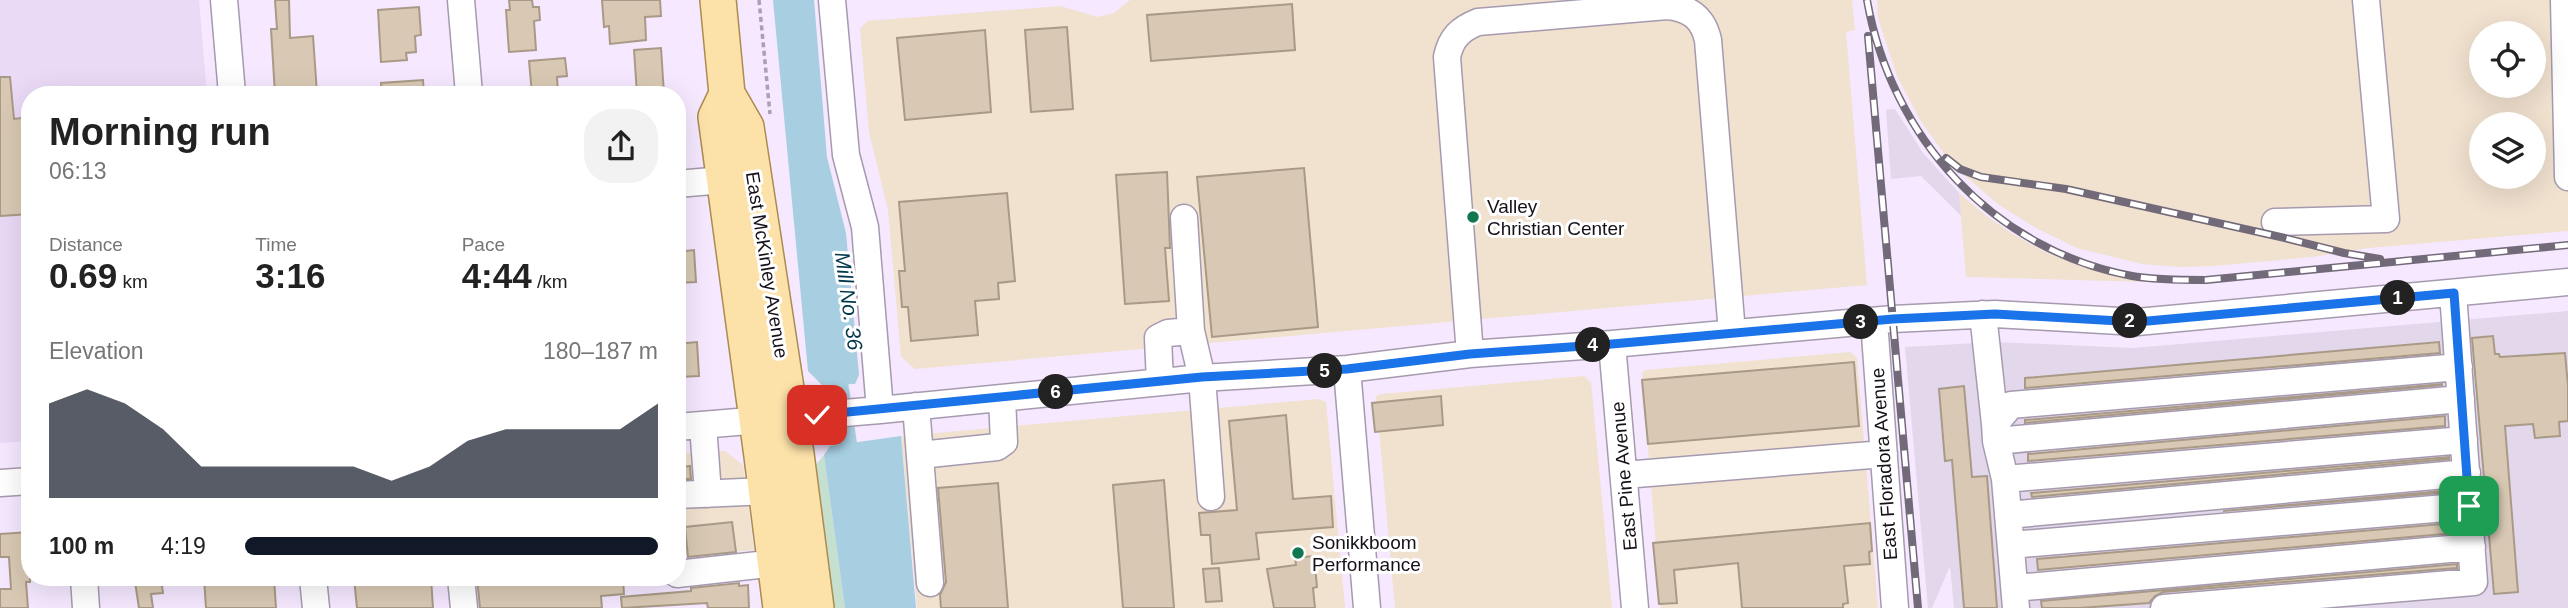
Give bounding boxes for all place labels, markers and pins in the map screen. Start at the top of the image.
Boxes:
place label: Valley Christian Center [1487,196,1625,239]
marker: Valley Christian Center [1465,209,1481,225]
pin: 1 [2380,280,2416,316]
pin: 3 [1843,304,1878,340]
pin: 2 [2112,304,2148,338]
pin: 4 [1576,328,1610,362]
pin: 5 [1308,354,1342,388]
pin: 6 [1038,374,1074,410]
pin [787,385,847,445]
pin [2439,476,2499,536]
place label: Sonikkboom Performance [1312,532,1421,575]
marker: Sonikkboom Performance [1290,545,1306,561]

